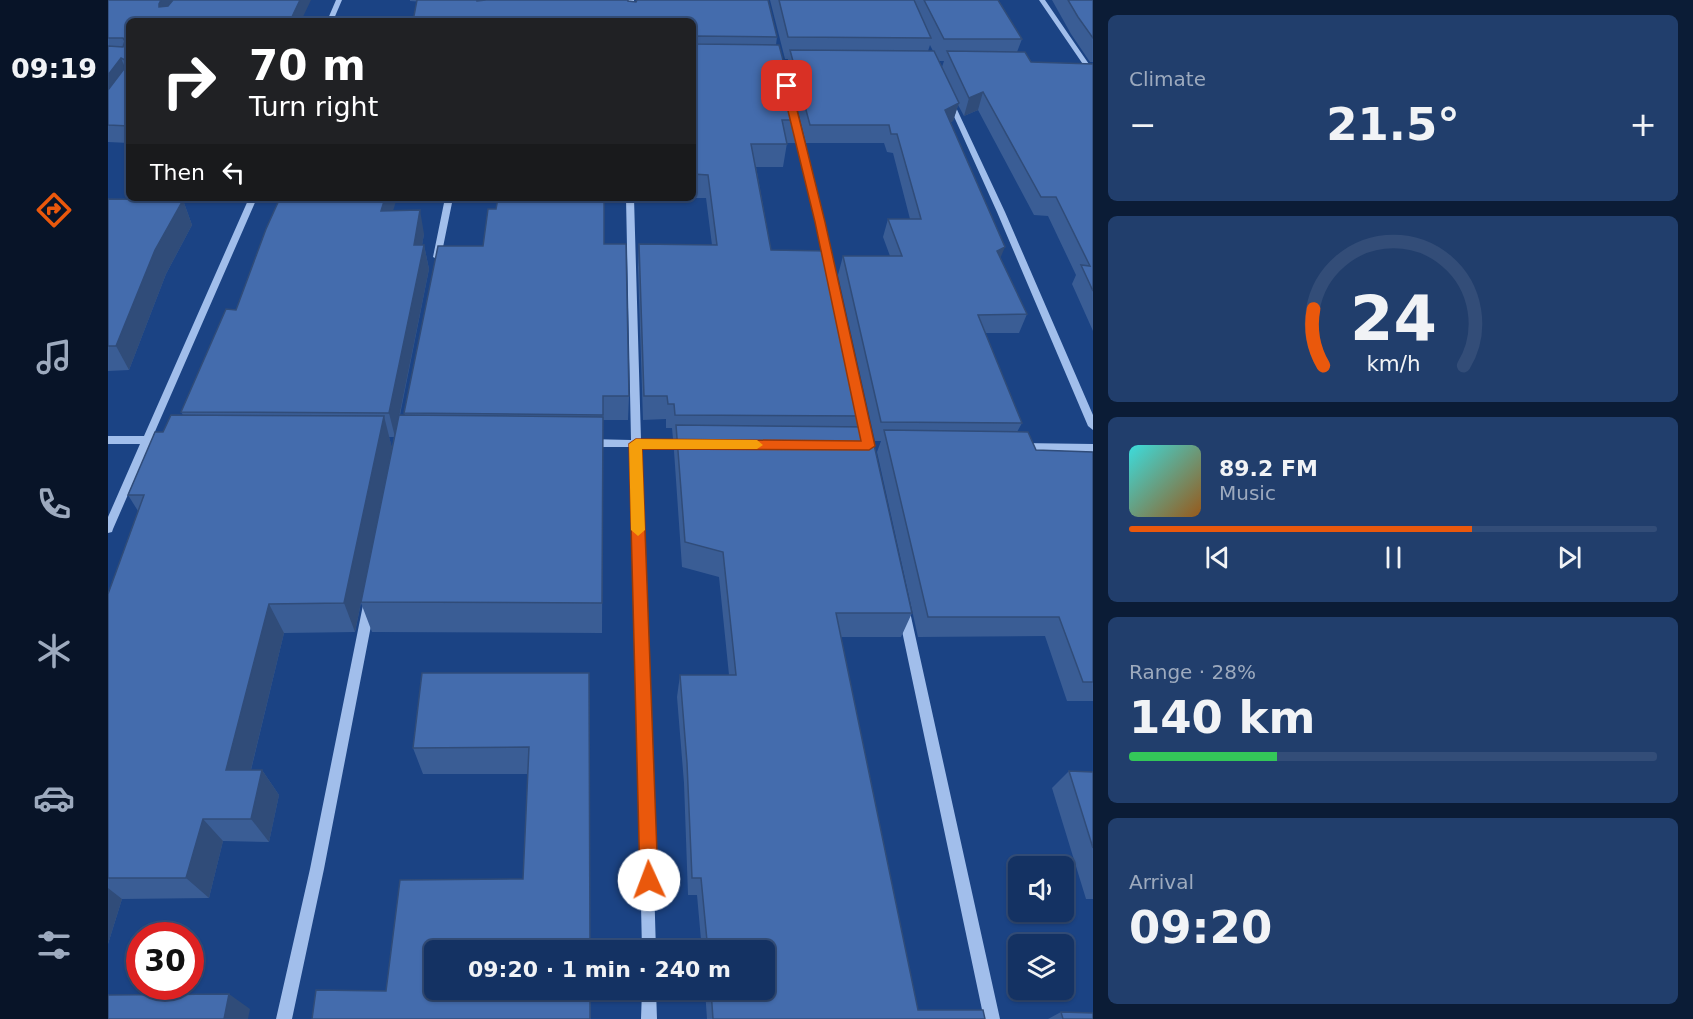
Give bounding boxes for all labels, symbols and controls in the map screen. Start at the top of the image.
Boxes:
text: 70 m [249,41,366,90]
icon: right [150,42,228,120]
text: 09:19 [11,53,97,84]
pin [761,60,812,111]
text: Climate [1129,67,1206,91]
icon: arrive [770,69,803,102]
text: Turn right [249,91,378,122]
text: 21.5° [1326,98,1460,151]
text: − [1129,105,1157,144]
text: + [1629,105,1657,144]
icon: left [217,156,250,189]
text: Then [150,160,205,185]
icon: directions [33,189,75,231]
text: 24 [1350,282,1436,355]
icon: music [33,336,75,378]
text: km/h [1366,351,1420,376]
text: 89.2 FM [1219,456,1318,481]
text: Music [1219,481,1276,505]
icon: phone [33,483,75,525]
icon: previous [1201,541,1234,574]
icon: pause [1377,541,1410,574]
icon: next [1553,541,1586,574]
icon: climate [33,630,75,672]
text: Range · 28% [1129,660,1256,684]
text: 140 km [1129,691,1315,744]
icon: car [33,777,75,819]
position arrow [617,848,681,912]
map controls [1008,856,1074,1000]
button: sound [1008,856,1074,922]
text: Arrival [1129,870,1194,894]
text: 09:20 [1129,901,1272,954]
speed limit sign: 30 [126,922,204,1000]
icon: filters [33,924,75,966]
button: layers [1008,934,1074,1000]
text: 09:20 · 1 min · 240 m [468,957,731,982]

